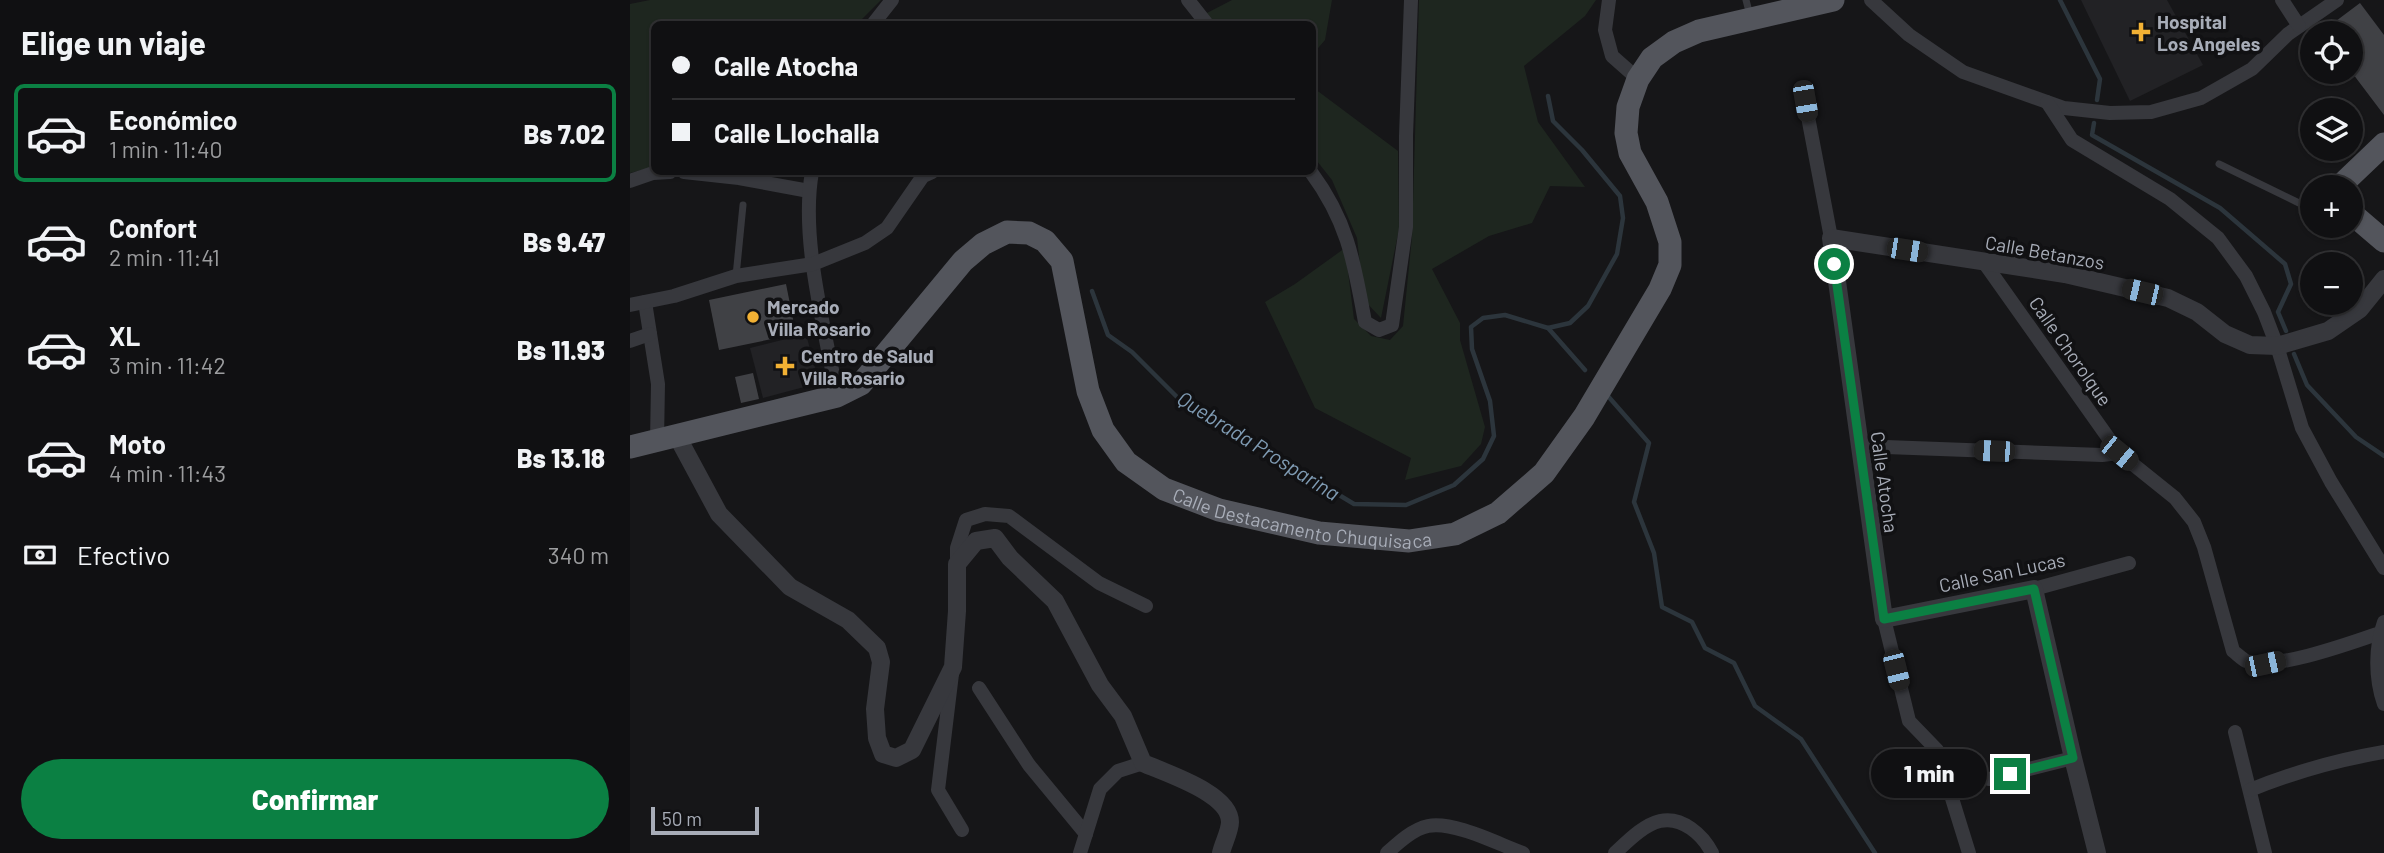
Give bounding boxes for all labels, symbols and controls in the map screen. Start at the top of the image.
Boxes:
place label: Hospital Los Angeles [2157,10,2260,55]
map controls [2300,21,2363,315]
button: locate [2300,21,2363,84]
marker: Hospital Los Angeles [2131,22,2151,42]
text: Elige un viaje [21,23,206,61]
text: Calle Atocha [714,50,858,81]
car [1792,78,1819,124]
button: layers [2300,98,2363,161]
icon: car [25,102,88,165]
text: Económico [109,104,238,135]
text: Calle Llochalla [714,117,880,148]
text: Bs 7.02 [523,118,605,149]
text: 1 min · 11:40 [109,135,223,163]
button: + [2300,175,2363,238]
icon: car [25,210,88,273]
text: Confort [109,212,197,243]
text: Bs 9.47 [523,226,605,257]
street label: Calle Betanzos [1984,230,2106,274]
car [1885,236,1930,264]
text: 2 min · 11:41 [109,243,220,271]
route start [1818,248,1850,280]
button: − [2300,252,2363,315]
car [2120,277,2165,307]
street label: Calle Chorolque [2025,292,2117,410]
place label: Mercado Villa Rosario [767,295,871,340]
marker: Mercado Villa Rosario [745,309,761,325]
icon: car [25,318,88,381]
text: XL [109,320,140,351]
text: Bs 11.93 [517,334,605,365]
place label: Centro de Salud Villa Rosario [801,344,934,389]
text: 3 min · 11:42 [109,351,226,379]
marker: Centro de Salud Villa Rosario [775,356,795,376]
water label: Quebrada Prosparina [1173,385,1345,505]
icon: car [25,426,88,489]
text: Moto [109,428,166,459]
street label: Calle Atocha [1867,430,1903,534]
car [2097,432,2142,474]
car [1973,440,2016,462]
text: Bs 13.18 [517,442,605,473]
text: 4 min · 11:43 [109,459,226,487]
street label: Calle Destacamento Chuquisaca [1170,482,1433,553]
icon: cash [21,536,59,574]
text: Efectivo [77,539,170,570]
text: 340 m [548,541,609,569]
street label: Calle San Lucas [1937,547,2067,597]
car [1881,647,1912,693]
car [2243,649,2288,679]
callout: 1 min [1870,750,1986,798]
route end [1994,758,2026,790]
button: Confirmar [21,759,609,839]
text: 1 min [1904,759,1954,787]
scale bar [651,804,760,836]
text: 50 m [662,807,702,830]

